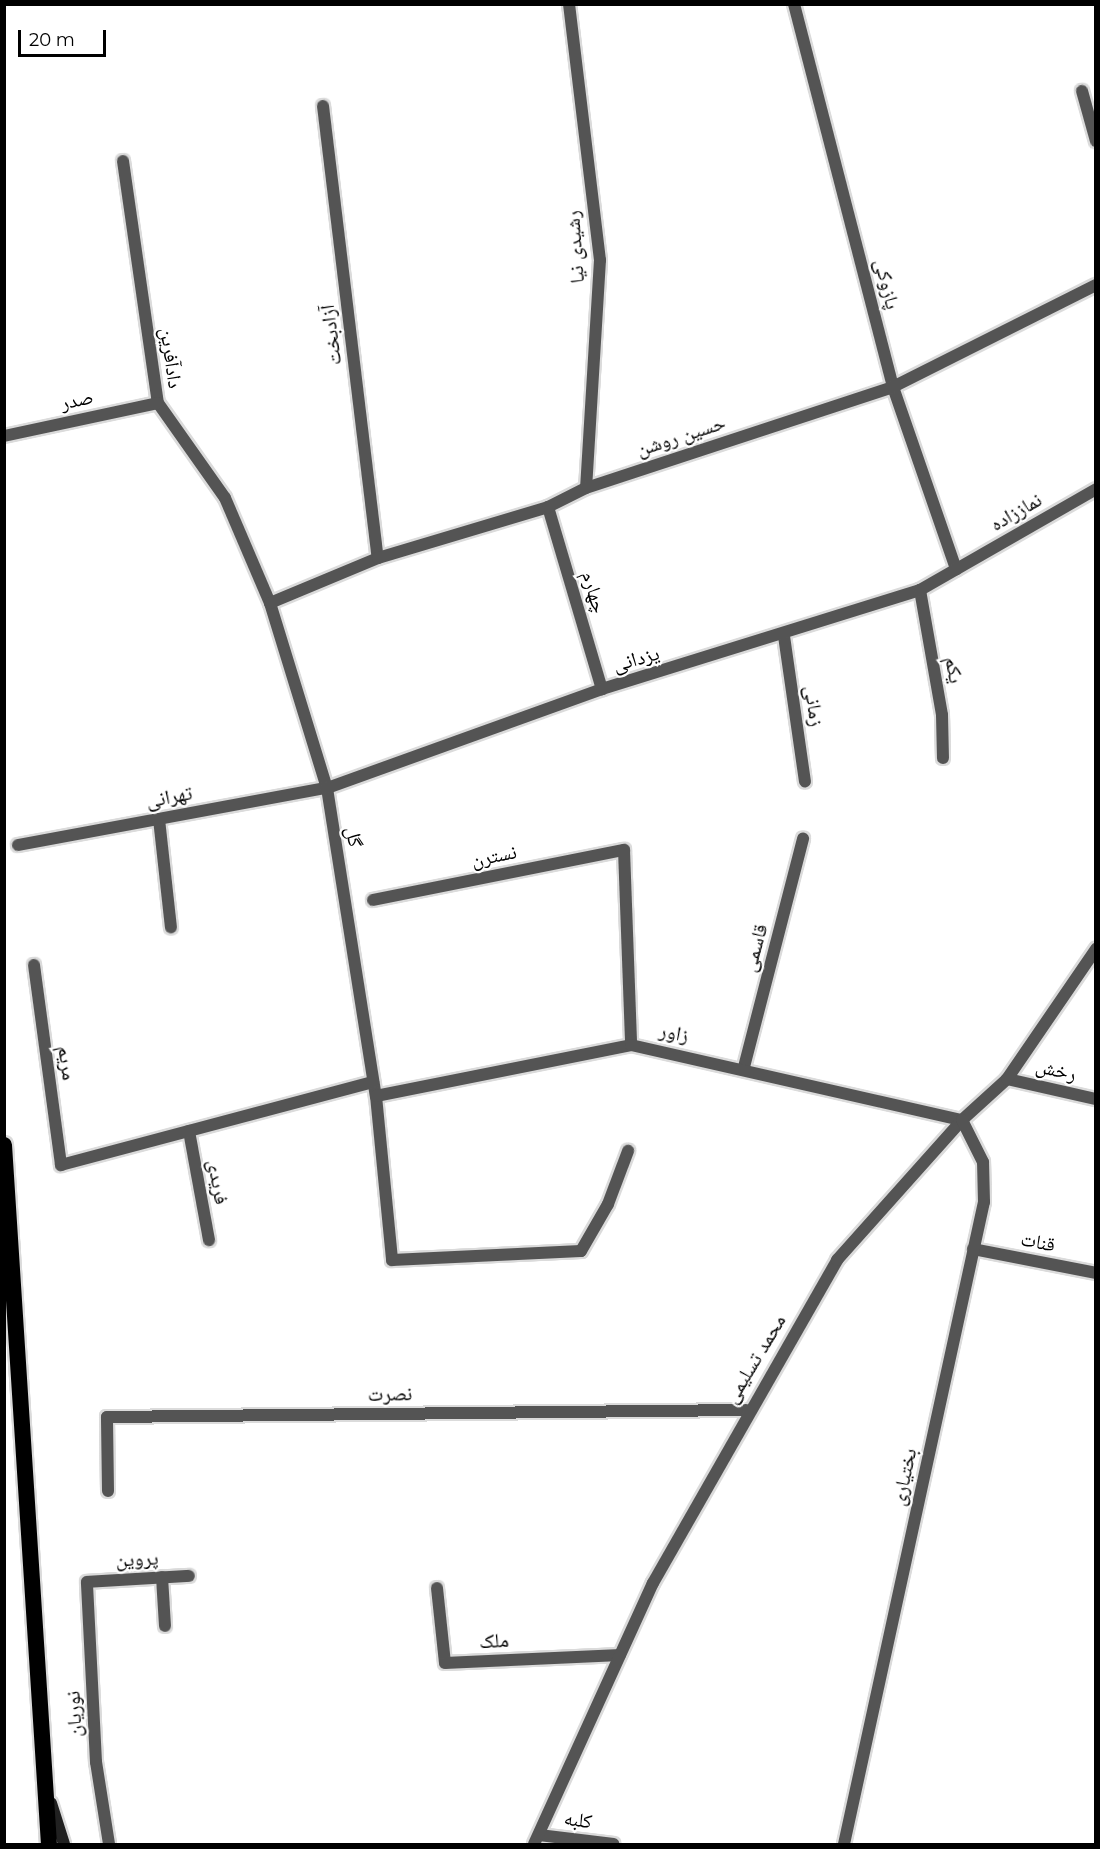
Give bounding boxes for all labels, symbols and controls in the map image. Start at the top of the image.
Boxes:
scale bar [21,18,110,56]
text: 20 m [29,29,75,51]
street label: رشیدی نیا [560,210,590,284]
street label: پازوکی [869,256,905,312]
street label: آزادبخت [315,303,347,367]
street label: دادآفرین [155,326,187,390]
street label: صدر [58,385,96,415]
street label: حسین روشن [634,410,728,462]
street label: نماززاده [986,488,1046,536]
street label: چهارم [576,568,612,616]
street label: یزدانی [610,641,662,677]
street label: یکم [940,655,968,685]
street label: زمانی [799,684,829,728]
street label: تهرانی [144,781,194,813]
street label: گل [341,825,367,849]
street label: نسترن [469,840,519,872]
street label: قاسمی [737,921,773,975]
street label: زاور [657,1018,691,1048]
street label: مریم [53,1044,81,1082]
street label: رخش [1033,1054,1079,1086]
street label: فریدی [202,1158,234,1206]
street label: قنات [1019,1227,1057,1257]
street label: محمد تسلیمی [719,1310,791,1408]
street label: نصرت [368,1382,412,1406]
street label: بختیاری [886,1446,922,1508]
street label: پروین [115,1546,159,1572]
street label: ملک [479,1628,509,1654]
street label: نوریان [61,1690,87,1738]
street label: کلبه [562,1806,594,1834]

